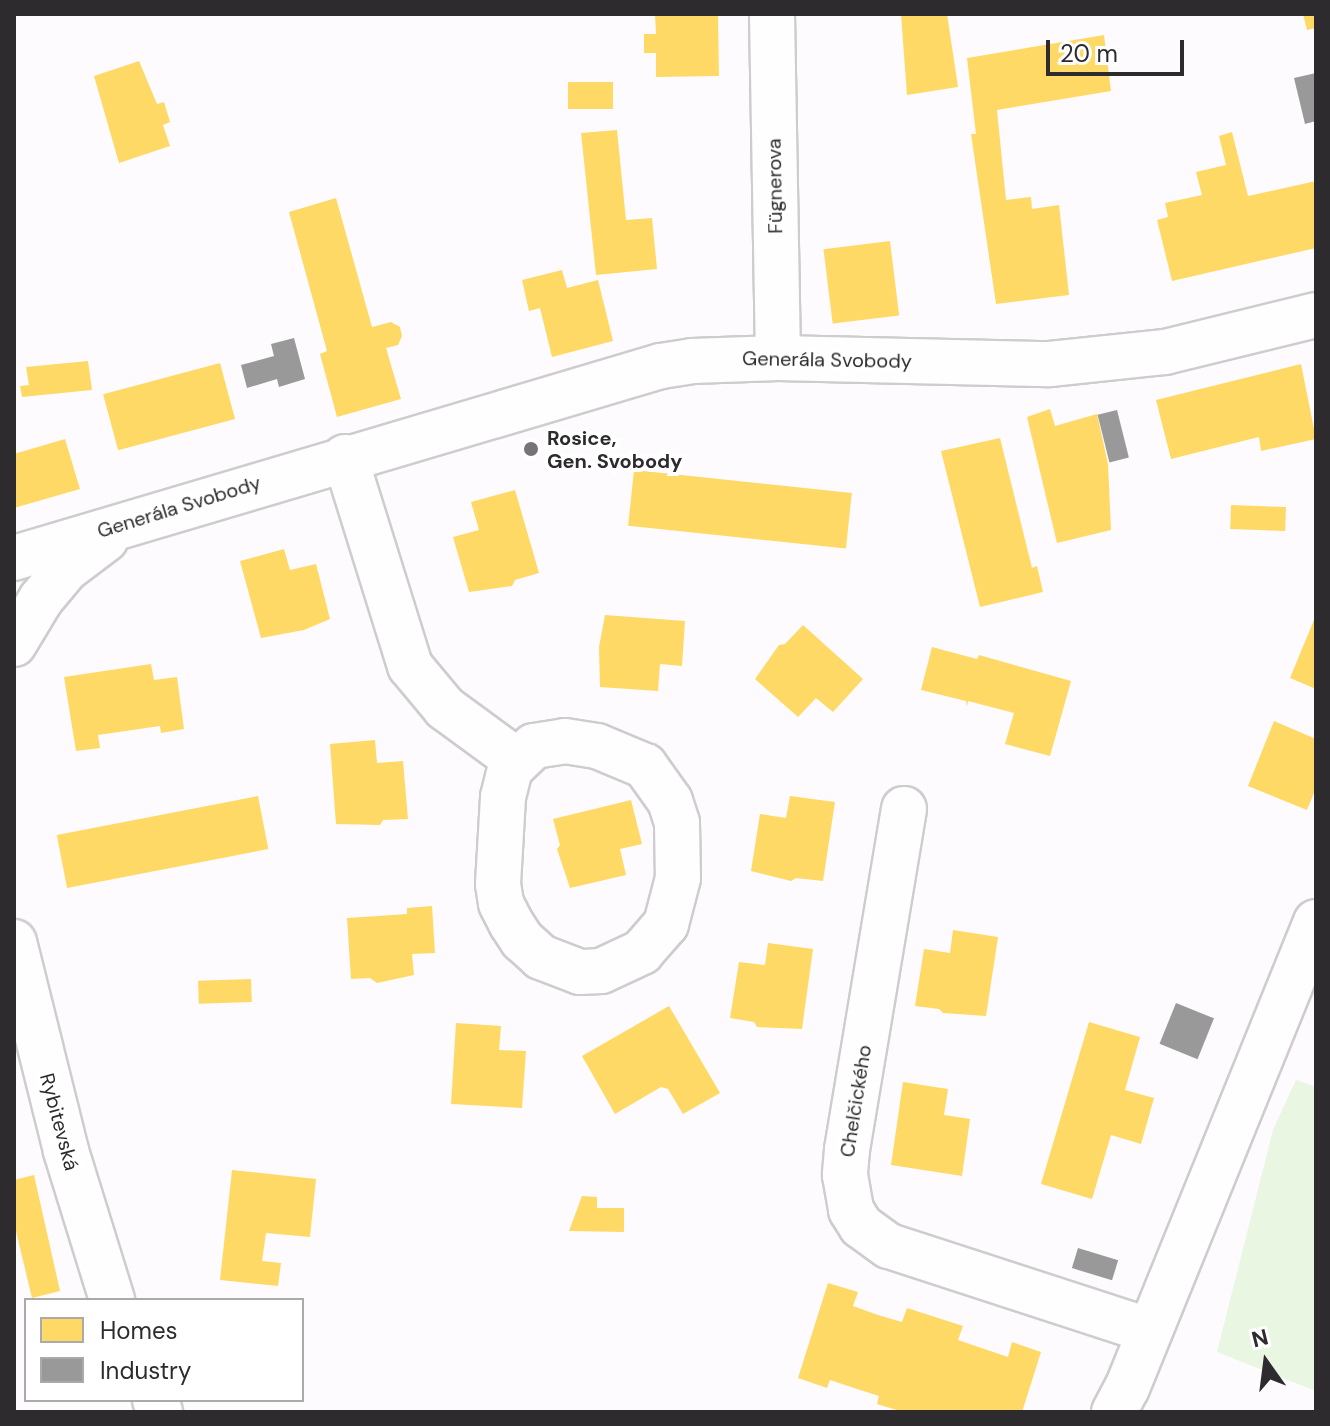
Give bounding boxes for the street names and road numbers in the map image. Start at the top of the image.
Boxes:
street label: Fügnerova [762,138,788,234]
street label: Generála Svobody [742,347,912,373]
street label: Generála Svobody [94,471,264,543]
street label: Chelčického [835,1043,877,1159]
street label: Rybitevská [34,1071,84,1173]

